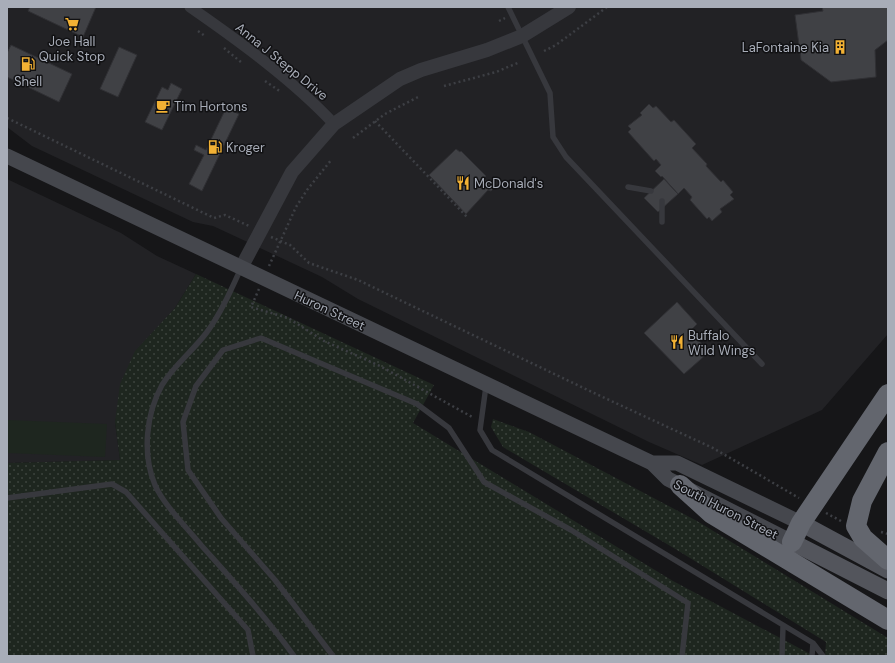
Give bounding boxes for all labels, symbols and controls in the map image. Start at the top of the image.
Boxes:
supermarket icon: Joe Hall Quick Stop [64,16,80,32]
street label: Anna J Stepp Drive [232,19,331,104]
place label: Joe Hall Quick Stop [39,33,105,65]
place label: LaFontaine Kia [742,39,829,56]
building icon: LaFontaine Kia [832,39,848,55]
fuel station icon: Shell [20,56,36,72]
place label: Shell [14,73,42,90]
cafe icon: Tim Hortons [155,98,171,114]
place label: Tim Hortons [174,98,247,115]
fuel station icon: Kroger [207,139,223,155]
place label: Kroger [226,139,265,156]
restaurant icon: McDonald's [455,175,471,191]
place label: McDonald's [474,175,543,192]
street label: Huron Street [292,287,368,334]
place label: Buffalo Wild Wings [688,327,755,359]
restaurant icon: Buffalo Wild Wings [669,334,685,350]
street label: South Huron Street [671,476,781,543]

